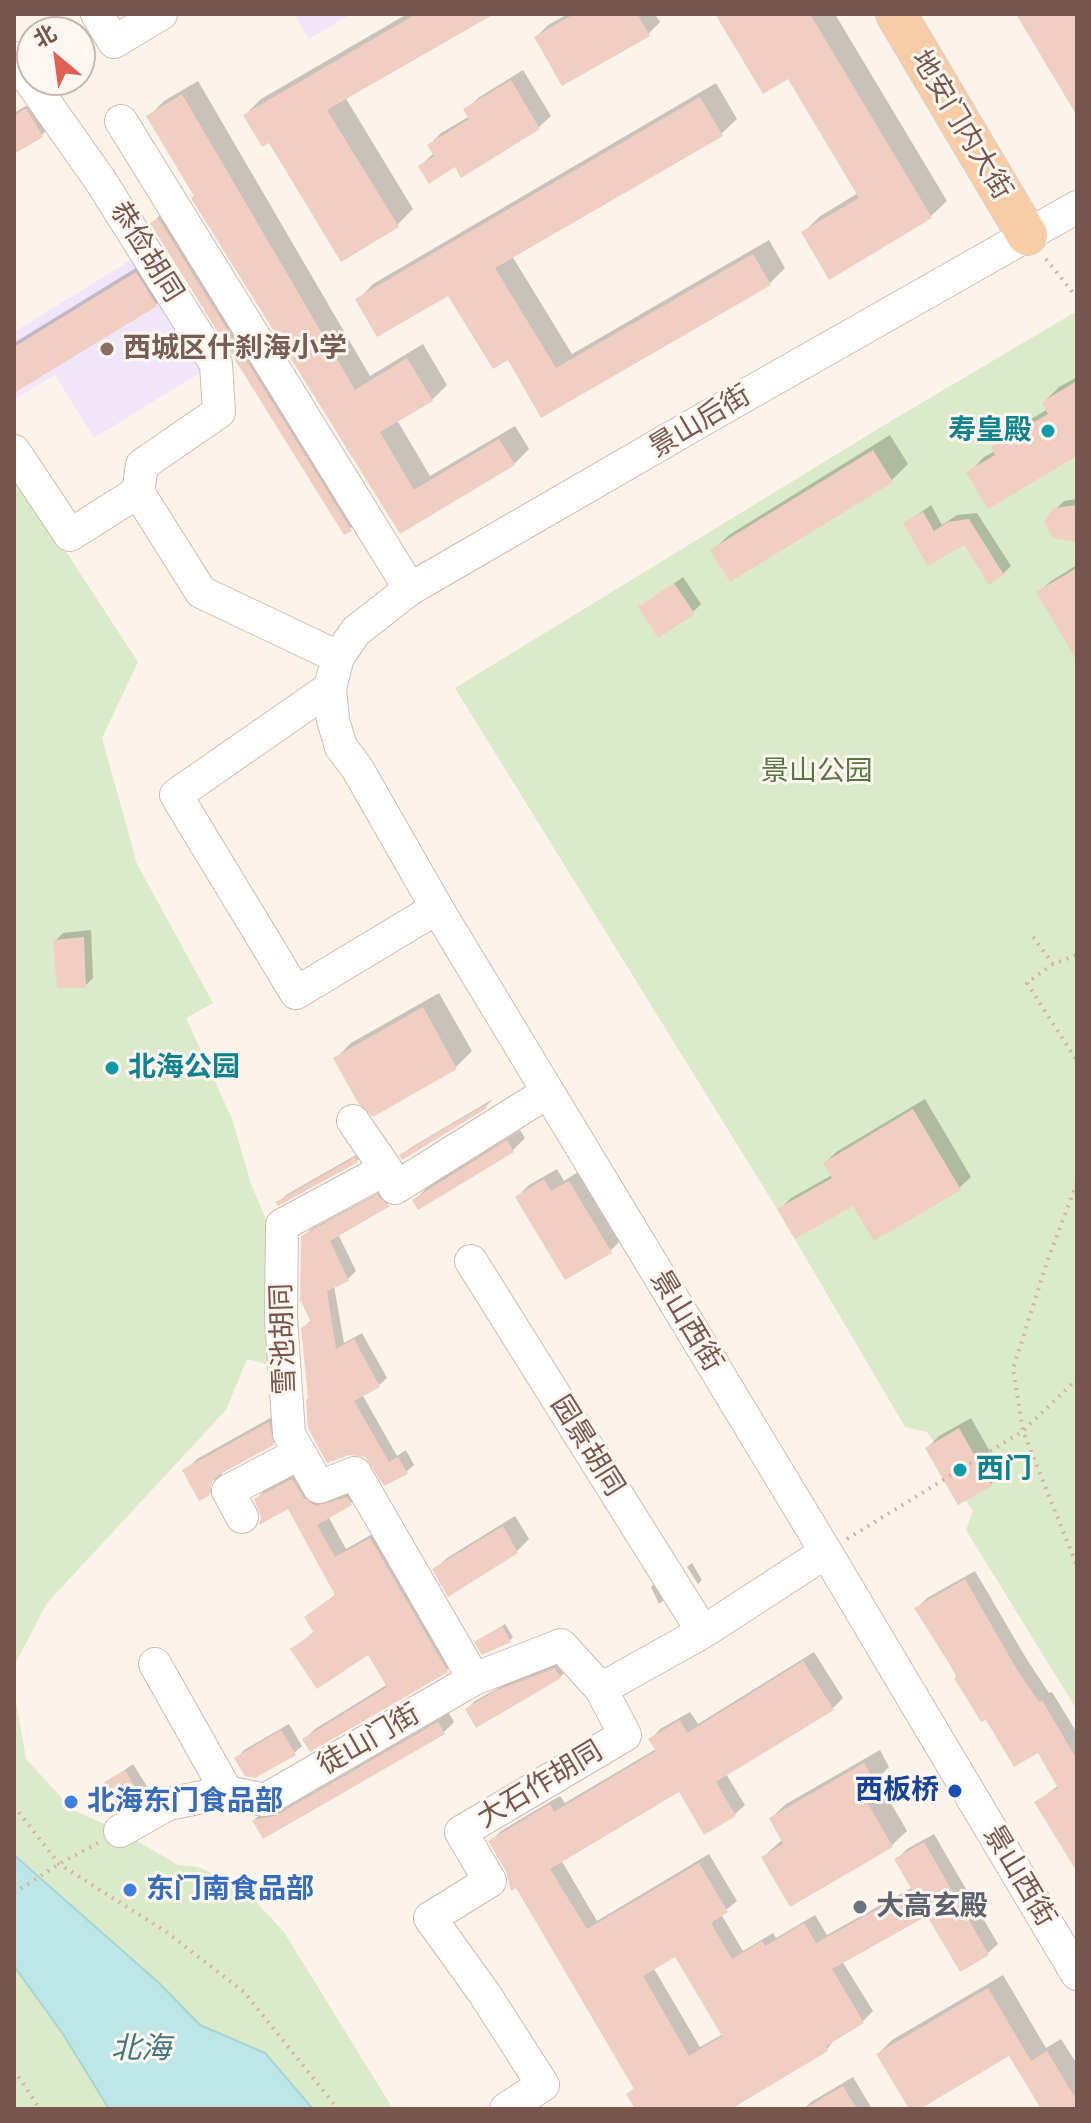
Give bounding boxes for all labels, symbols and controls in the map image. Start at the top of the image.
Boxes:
north arrow [16,16,96,96]
text: 北 [29,19,61,53]
street label: 地安门内大街 [903,44,1019,206]
street label: 恭俭胡同 [102,196,190,308]
place label: 西城区什刹海小学 [123,332,347,366]
marker: 西城区什刹海小学 [98,340,116,358]
street label: 景山后街 [643,379,757,465]
place label: 寿皇殿 [948,414,1032,448]
marker: 寿皇殿 [1039,422,1057,440]
park label: 景山公园 [761,755,873,789]
place label: 北海公园 [128,1051,240,1085]
marker: 北海公园 [103,1059,121,1077]
street label: 景山西街 [643,1264,729,1378]
street label: 雪池胡同 [265,1282,303,1396]
street label: 园景胡同 [543,1390,631,1502]
place label: 西门 [976,1453,1032,1487]
marker: 西门 [951,1461,969,1479]
street label: 徒山门街 [312,1697,426,1783]
street label: 大石作胡同 [471,1735,609,1835]
place label: 西板桥 [855,1774,939,1808]
marker: 西板桥 [946,1782,964,1800]
place label: 北海东门食品部 [87,1785,283,1819]
marker: 北海东门食品部 [62,1793,80,1811]
street label: 景山西街 [976,1819,1062,1933]
place label: 东门南食品部 [146,1873,314,1907]
marker: 东门南食品部 [121,1881,139,1899]
place label: 大高玄殿 [876,1890,988,1924]
marker: 大高玄殿 [851,1898,869,1916]
water label: 北海 [111,2031,171,2067]

